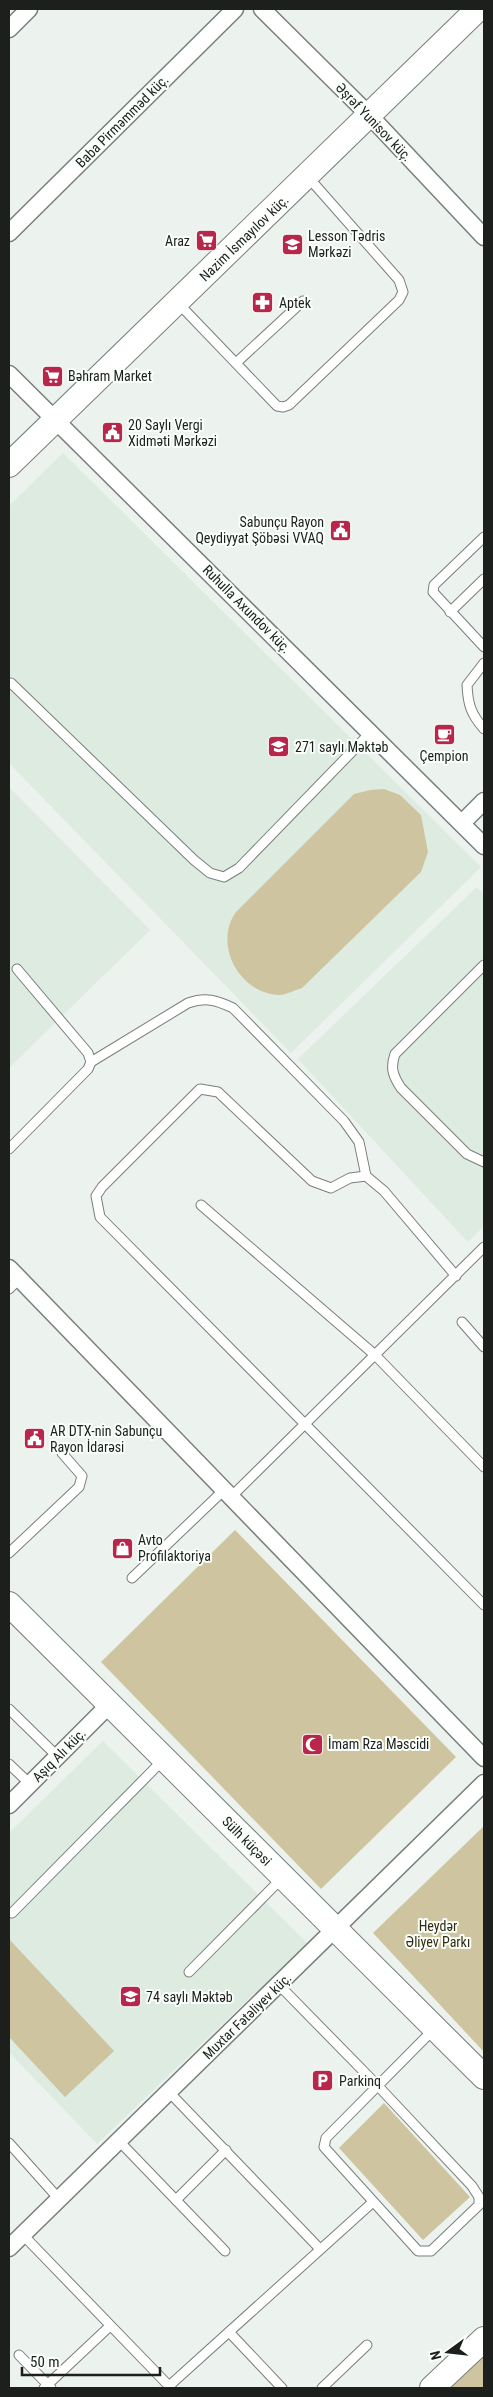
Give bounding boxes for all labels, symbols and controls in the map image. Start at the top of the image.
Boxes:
street label: Baba Pirməmməd küç. [72,71,172,171]
street label: Əşrəf Yunisov küç. [333,79,415,165]
street label: Nazim İsmayılov küç. [196,192,292,284]
place label: Lesson Tədris Mərkəzi [308,228,385,260]
supermarket icon: Araz [194,229,218,253]
school or university icon: Lesson Tədris Mərkəzi [280,232,304,256]
place label: Araz [165,233,190,249]
pharmacy icon: Aptek [251,291,275,315]
place label: Aptek [279,295,312,311]
supermarket icon: Bəhram Market [40,364,64,388]
place label: Bəhram Market [68,368,152,384]
place label: 20 Saylı Vergi Xidməti Mərkəzi [128,417,217,449]
public building icon: 20 Saylı Vergi Xidməti Mərkəzi [100,421,124,445]
place label: Sabunçu Rayon Qeydiyyat Şöbəsi VVAQ [195,514,324,546]
public building icon: Sabunçu Rayon Qeydiyyat Şöbəsi VVAQ [328,518,352,542]
street label: Ruhulla Axundov küç. [200,562,294,656]
cafe icon: Çempion [432,722,456,746]
school or university icon: 271 saylı Məktəb [267,735,291,759]
place label: 271 saylı Məktəb [295,739,389,755]
place label: Çempion [420,748,468,764]
place label: AR DTX-nin Sabunçu Rayon İdarəsi [50,1423,162,1455]
public building icon: AR DTX-nin Sabunçu Rayon İdarəsi [22,1427,46,1451]
place label: Avto Profilaktoriya [138,1532,211,1564]
shop icon: Avto Profilaktoriya [110,1536,134,1560]
street label: Aşıq Alı küç. [29,1725,89,1785]
mosque icon: İmam Rza Məscidi [300,1732,324,1756]
place label: İmam Rza Məscidi [328,1736,429,1752]
street label: Sülh küçəsi [219,1813,275,1869]
park label: Heydər Əliyev Parkı [406,1918,470,1950]
street label: Muxtar Fətəliyev küç. [199,1970,295,2062]
school or university icon: 74 saylı Məktəb [118,1985,142,2009]
place label: 74 saylı Məktəb [146,1989,233,2005]
parking icon: Parkinq [311,2069,335,2093]
place label: Parkinq [339,2073,381,2089]
north arrow [423,2327,473,2377]
scale bar [22,2344,160,2376]
text: N [427,2349,444,2362]
text: 50 m [30,2353,60,2371]

